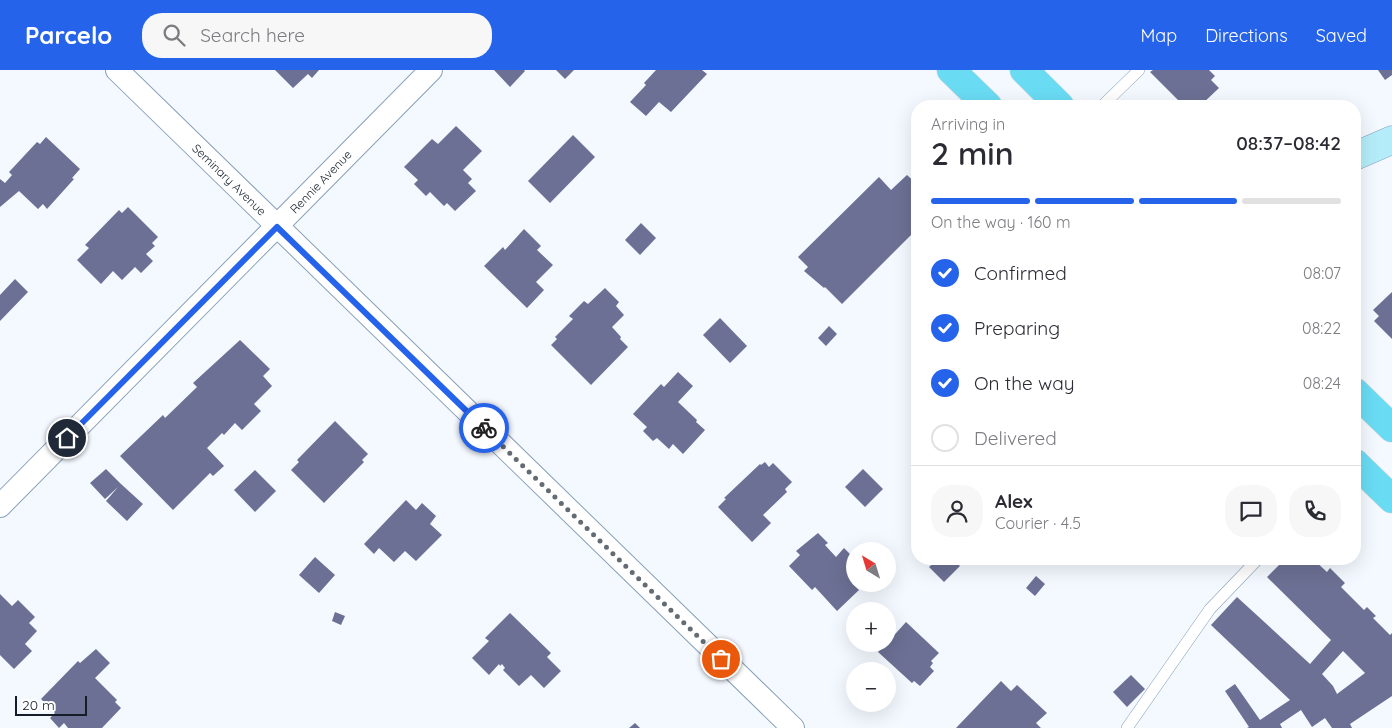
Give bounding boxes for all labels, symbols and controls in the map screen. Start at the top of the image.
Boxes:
search box [142,13,492,58]
text: Parcelo [25,20,112,50]
icon: search [160,21,188,49]
text: Search here [200,23,305,47]
text: Map [1140,24,1177,47]
text: Directions [1205,24,1288,47]
text: Saved [1316,24,1367,47]
text: Arriving in [931,114,1005,134]
text: 08:37–08:42 [1236,131,1341,155]
text: 2 min [931,133,1014,173]
street label: Seminary Avenue [189,141,270,219]
street label: Rennie Avenue [287,147,355,216]
text: On the way · 160 m [931,212,1071,232]
icon: check [931,259,959,287]
text: Confirmed [974,261,1067,285]
text: 08:07 [1303,263,1341,283]
icon: check [931,314,959,342]
text: Preparing [974,316,1060,340]
text: 08:22 [1302,318,1341,338]
icon: check [931,369,959,397]
text: On the way [974,371,1075,395]
text: 08:24 [1303,373,1341,393]
courier [459,403,509,453]
icon: bike [470,414,498,442]
pin [46,417,88,459]
icon: home [53,424,81,452]
text: Delivered [974,426,1057,450]
button: person [931,485,983,537]
button: chat [1225,485,1277,537]
button: phone [1289,485,1341,537]
text: Alex [995,489,1033,513]
text: Courier · 4.5 [995,513,1081,533]
north arrow [846,542,896,592]
map controls [846,542,896,712]
button: + [846,602,896,652]
pin [700,638,742,680]
icon: bag [707,645,735,673]
button: − [846,662,896,712]
scale bar [15,693,88,716]
text: 20 m [22,696,55,714]

